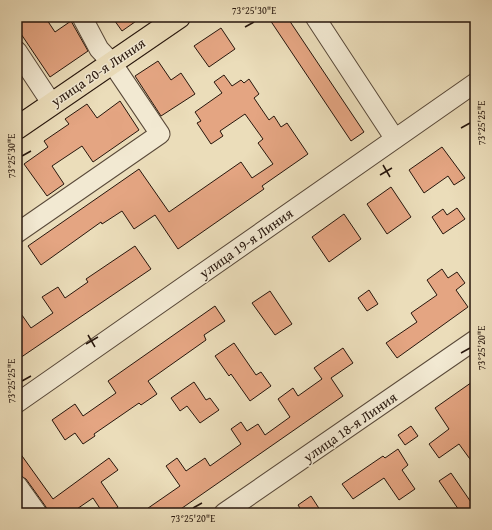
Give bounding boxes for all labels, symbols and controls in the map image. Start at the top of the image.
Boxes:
text: 73°25'30"E [232,3,276,18]
street label: улица 20-я Линия [46,33,149,112]
text: 73°25'25"E [474,101,489,145]
text: 73°25'30"E [4,134,19,178]
street label: улица 19-я Линия [194,203,297,283]
text: 73°25'20"E [474,326,489,370]
text: 73°25'25"E [4,359,19,403]
street label: улица 18-я Линия [298,387,401,467]
text: 73°25'20"E [171,511,215,526]

